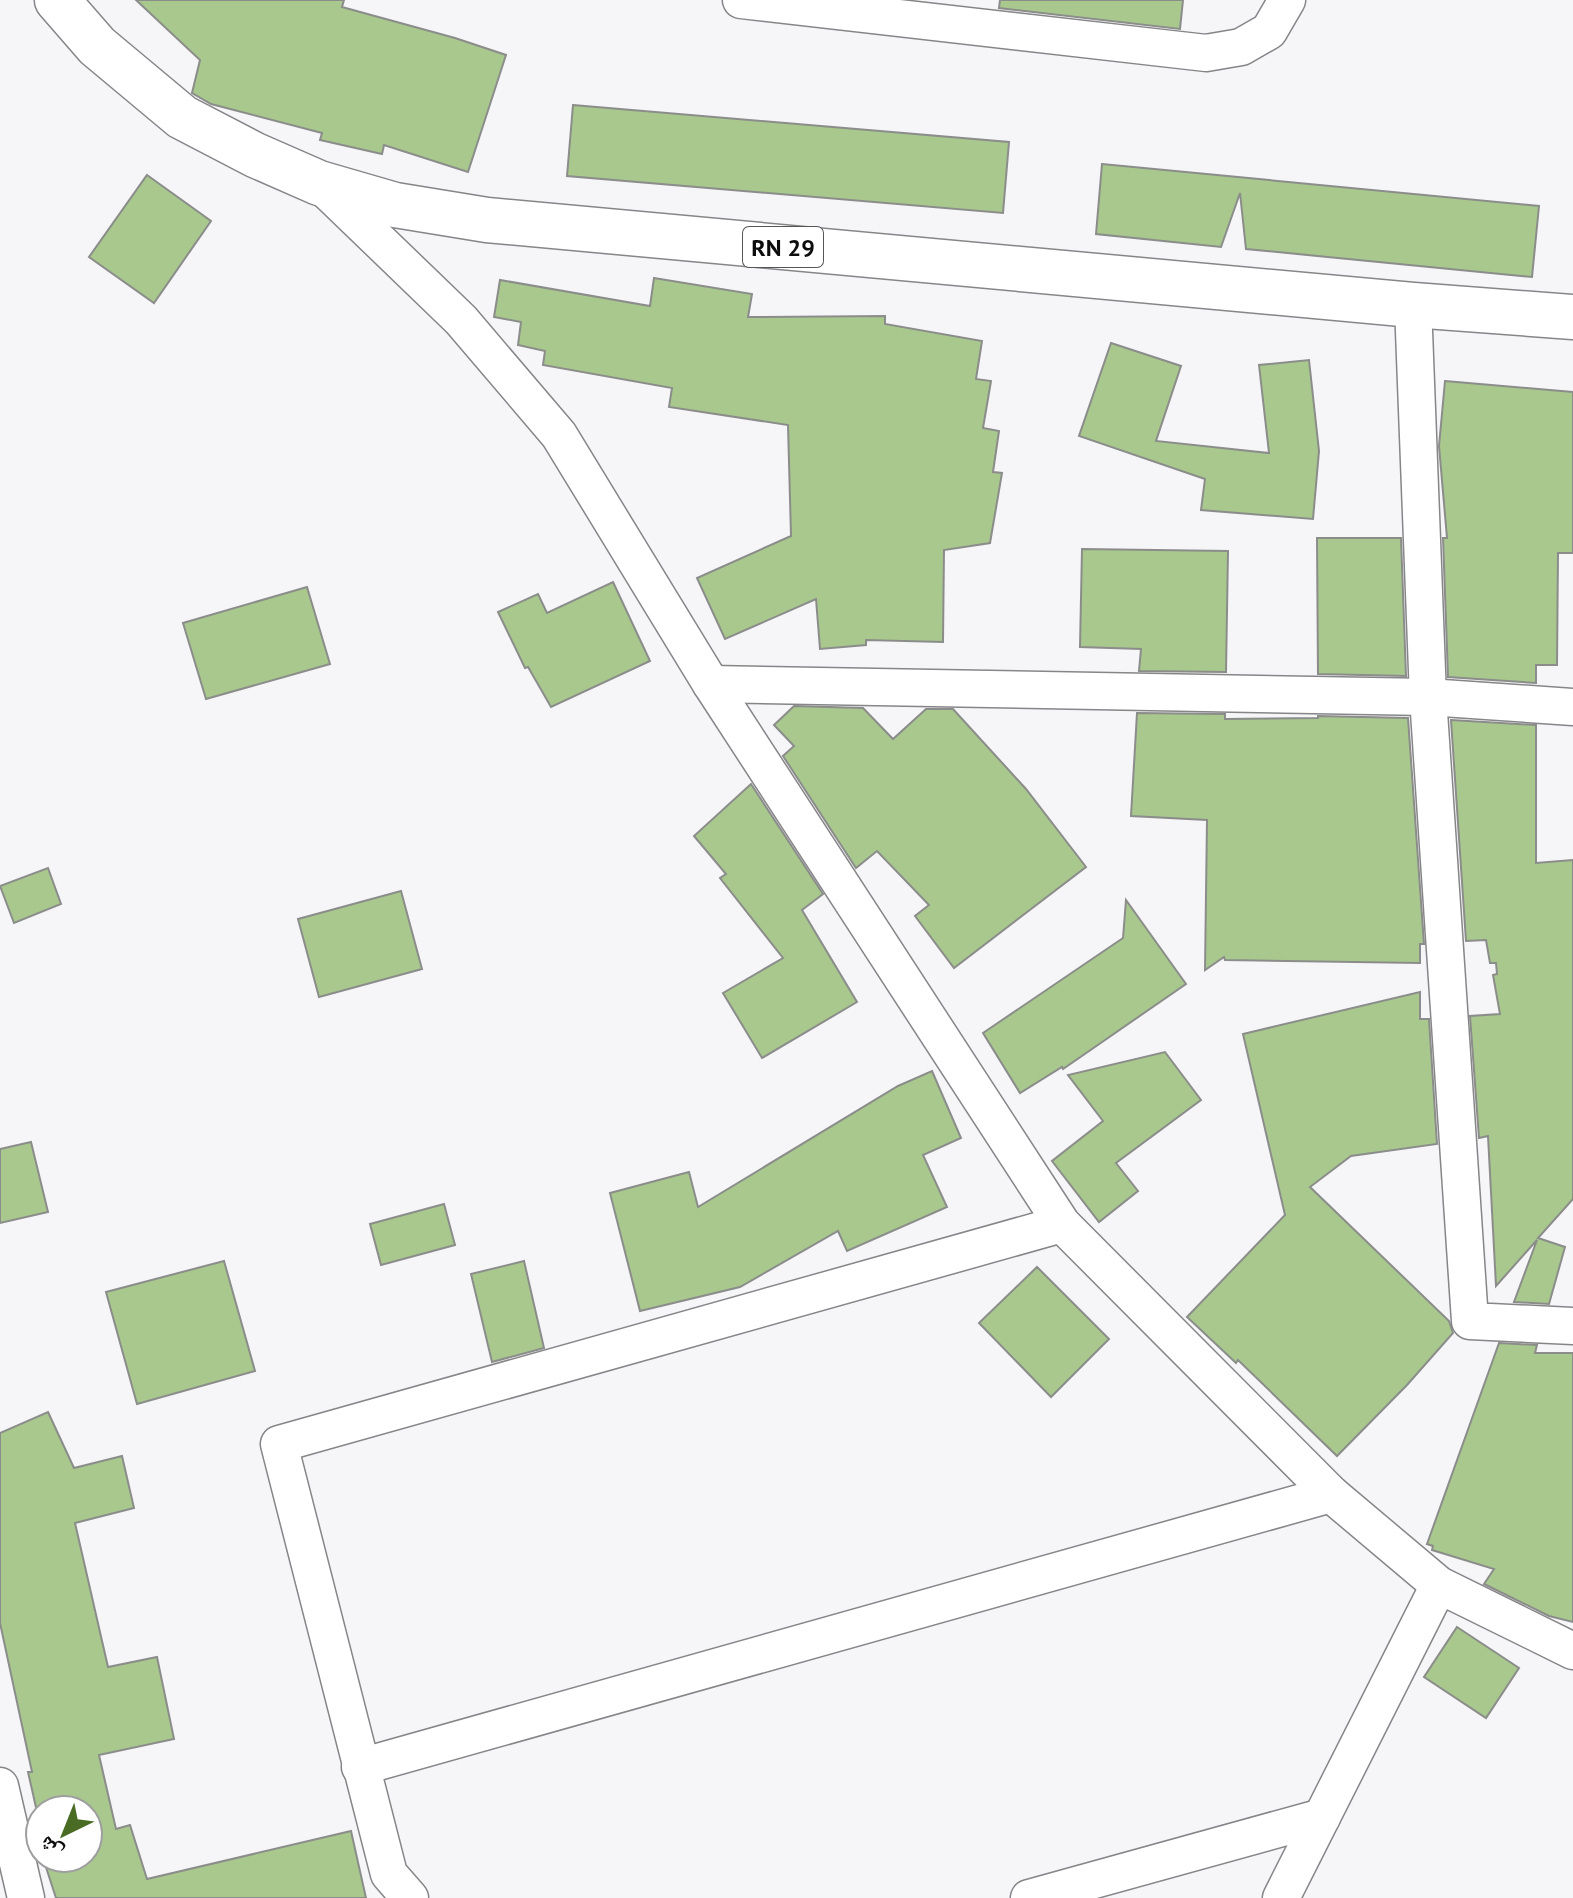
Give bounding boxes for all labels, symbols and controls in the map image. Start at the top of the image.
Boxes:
road number: RN 29 [743,227,823,267]
north arrow [24,1794,104,1874]
text: ش [32,1830,68,1867]

